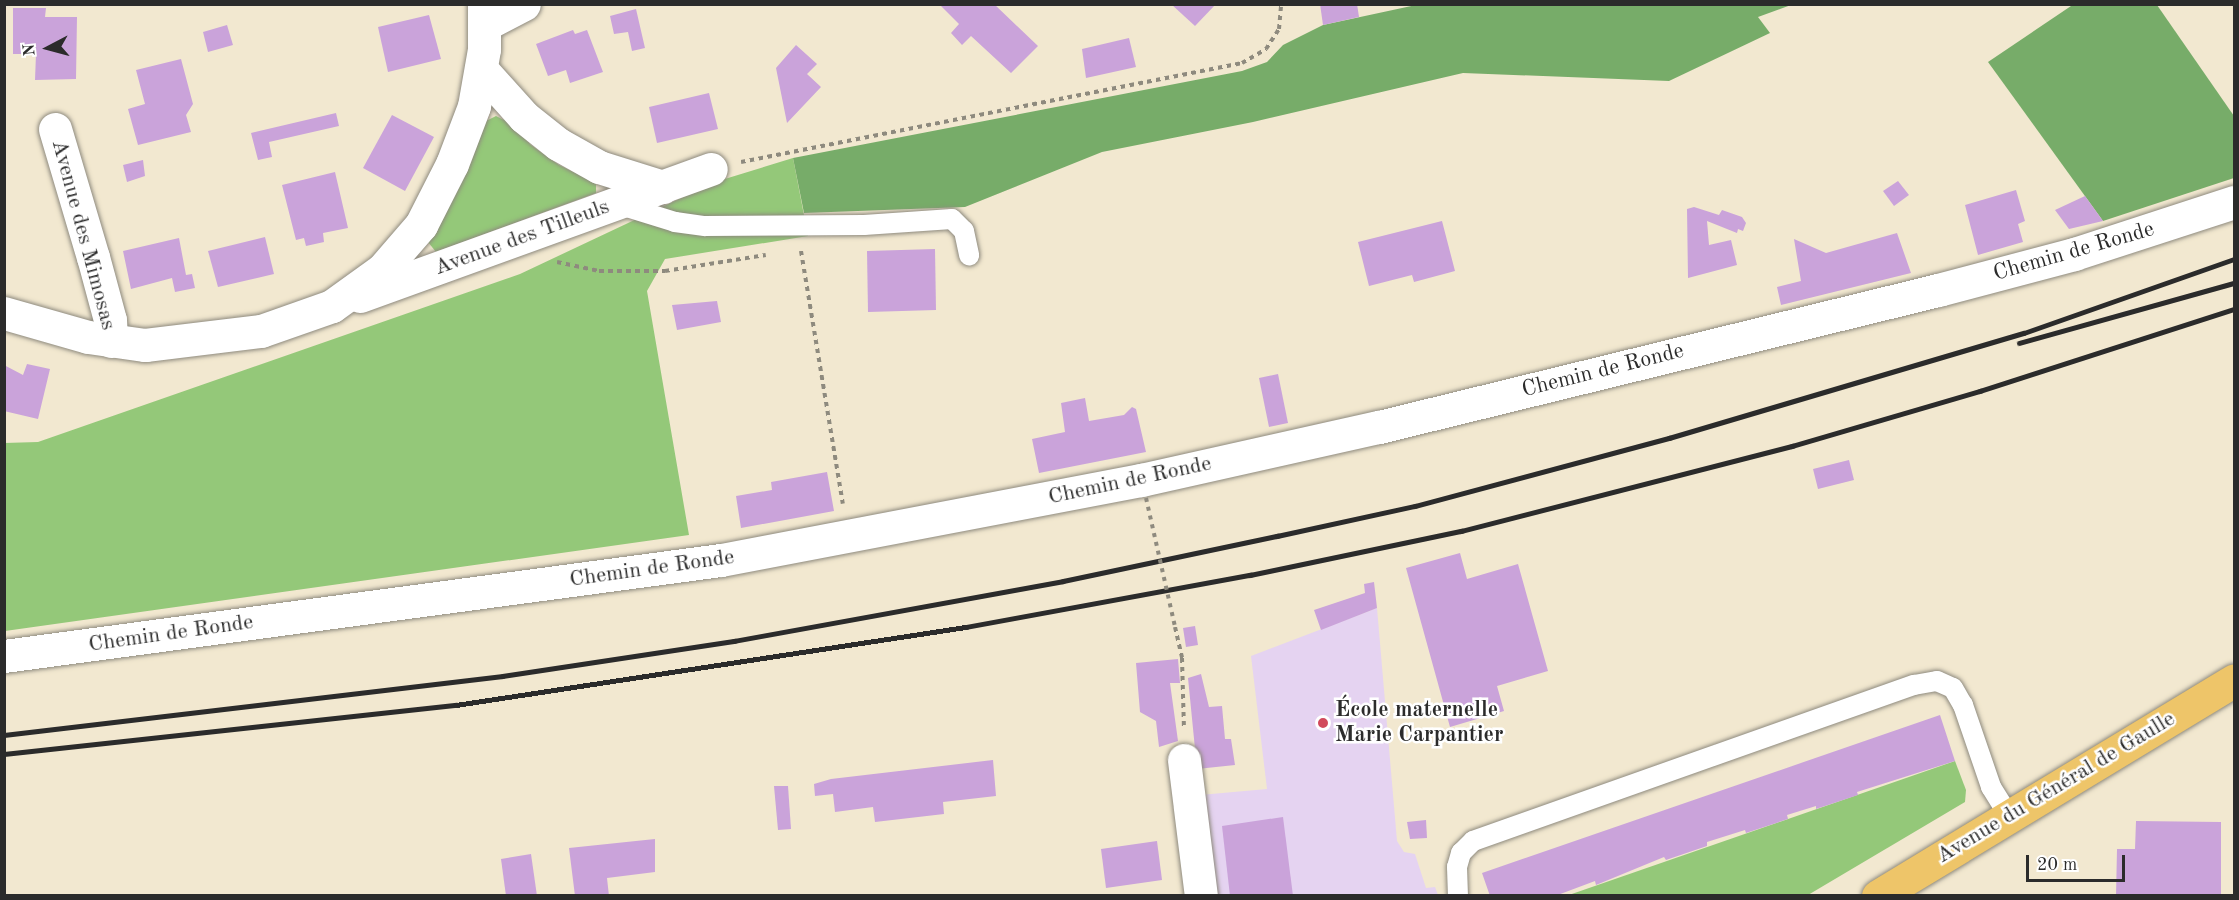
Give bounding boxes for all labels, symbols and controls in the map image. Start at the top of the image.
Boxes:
north arrow [18,18,78,78]
text: N [22,43,39,57]
street label: Avenue des Mimosas [45,137,121,333]
street label: Avenue des Tilleuls [431,194,613,282]
street label: Chemin de Ronde [1990,216,2158,288]
street label: Chemin de Ronde [1519,338,1687,404]
street label: Chemin de Ronde [1046,451,1214,511]
street label: Chemin de Ronde [568,544,736,594]
street label: Chemin de Ronde [87,609,255,659]
place label: École maternelle Marie Carpantier [1335,697,1503,748]
street label: Avenue du Général de Gaulle [1932,706,2180,870]
marker: École maternelle Marie Carpantier [1316,716,1330,730]
scale bar [2029,843,2128,881]
text: 20 m [2037,856,2077,874]

